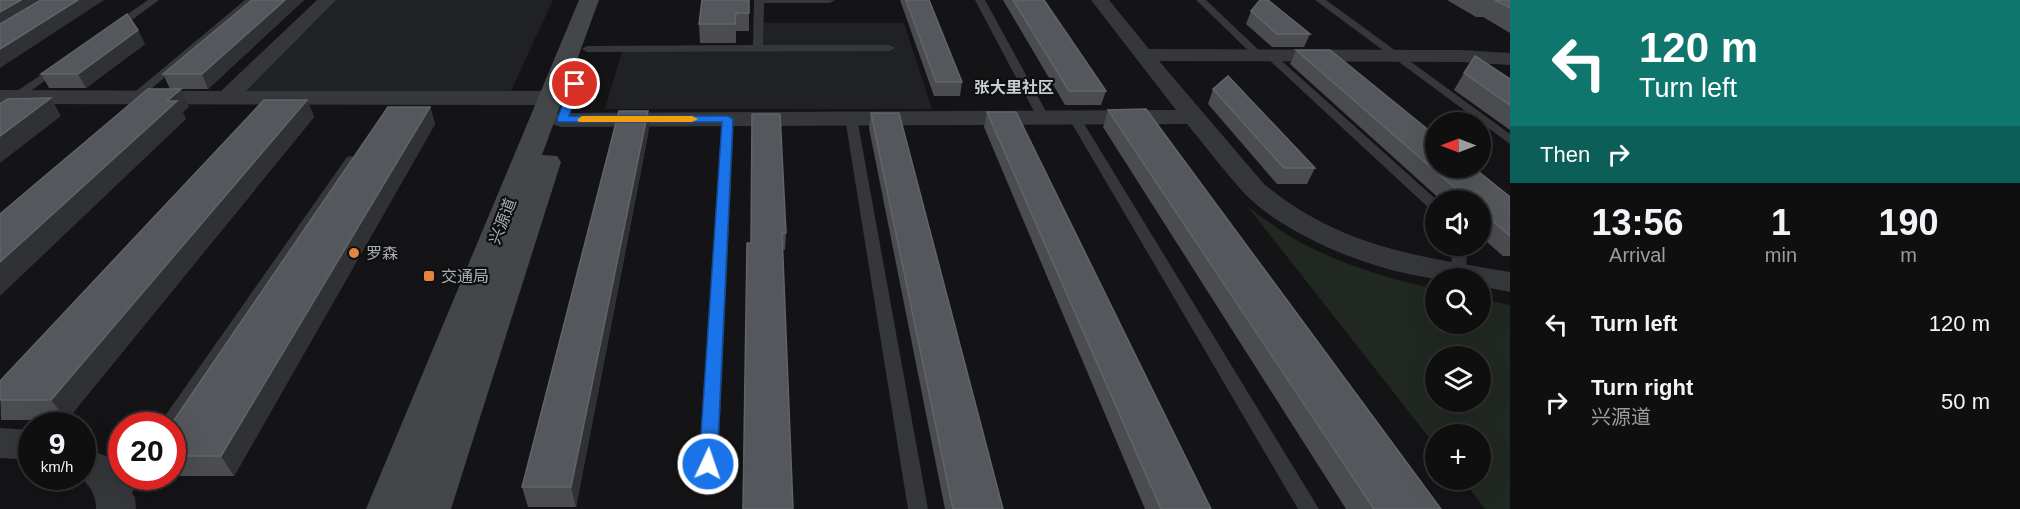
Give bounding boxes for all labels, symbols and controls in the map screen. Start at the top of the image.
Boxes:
icon: left [1540,24,1618,102]
text: 120 m [1639,24,1758,71]
pin [549,58,600,109]
icon: arrive [558,67,591,100]
text: Turn left [1639,73,1737,103]
district label: 张大里社区 [974,78,1054,96]
north arrow [1425,112,1491,178]
map controls [1425,112,1491,490]
icon: right [1602,138,1635,171]
text: Then [1540,142,1590,167]
button: sound [1425,190,1491,256]
street label: 兴源道 [486,196,519,247]
text: 13:56 [1591,202,1683,243]
text: 1 [1771,202,1791,243]
text: 190 [1878,202,1939,243]
text: Arrival [1609,244,1666,266]
text: min [1765,244,1797,266]
text: m [1900,244,1917,266]
place label: 罗森 [366,245,398,262]
marker: 罗森 [347,246,361,260]
place label: 交通局 [441,268,489,285]
button: search [1425,268,1491,334]
marker: 交通局 [422,269,436,283]
icon: left [1540,308,1573,341]
text: Turn left [1591,311,1677,336]
text: 120 m [1929,311,1990,336]
button: layers [1425,346,1491,412]
text: Turn right [1591,375,1693,400]
icon: right [1540,386,1573,419]
text: 50 m [1941,389,1990,414]
text: 兴源道 [1591,406,1651,428]
speed limit sign: 20 [108,412,186,490]
button: + [1425,424,1491,490]
text: 9 [49,427,65,460]
position arrow [676,432,740,496]
text: km/h [41,458,73,475]

